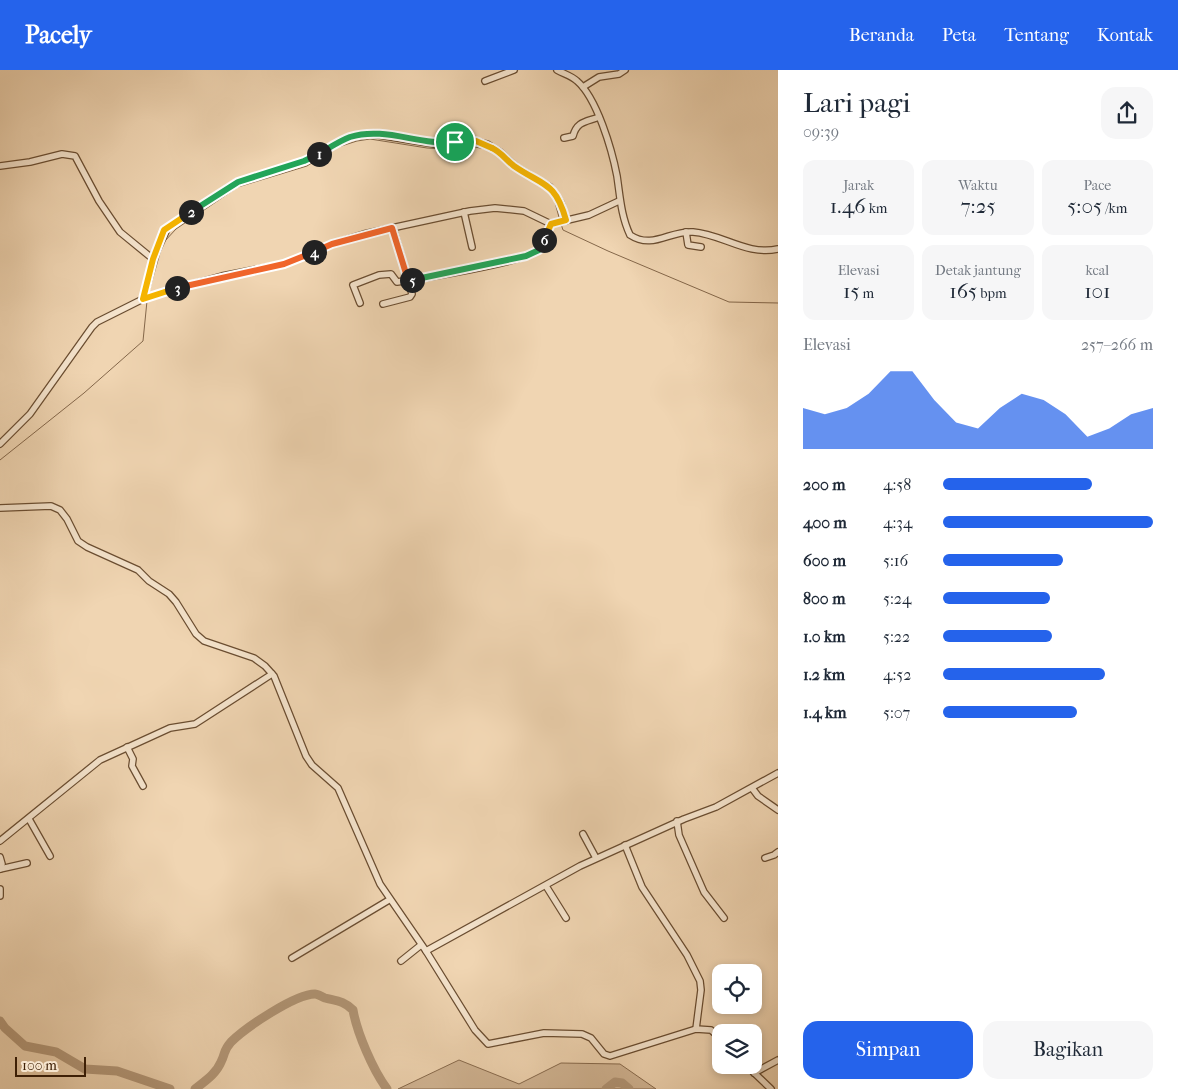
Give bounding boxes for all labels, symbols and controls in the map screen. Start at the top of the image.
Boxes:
text: Pacely [25,21,92,49]
text: Beranda [849,25,914,46]
text: Peta [942,25,976,46]
text: Tentang [1004,25,1069,46]
text: Kontak [1097,25,1153,46]
text: Lari pagi [803,86,911,119]
button: share [1101,87,1153,139]
pin [434,121,476,163]
text: 09:39 [803,122,839,141]
icon: arrive [441,128,469,156]
pin: 1 [306,142,332,166]
text: 1 [317,146,322,163]
text: Jarak [843,177,874,194]
text: Waktu [958,177,998,194]
text: Pace [1083,177,1111,194]
text: 1.46 [830,194,866,218]
text: 7:25 [960,194,996,218]
text: 5:05 [1067,194,1102,218]
pin: 2 [178,200,204,224]
text: km [866,200,888,217]
text: /km [1102,200,1127,217]
text: 2 [188,204,195,221]
pin: 6 [532,228,556,252]
text: 6 [541,232,548,249]
pin: 4 [302,240,326,264]
text: 4 [310,244,319,261]
text: Elevasi [838,262,880,279]
text: Detak jantung [935,262,1021,279]
text: kcal [1086,262,1109,279]
pin: 5 [400,268,424,292]
text: 5 [409,272,416,289]
pin: 3 [164,276,190,300]
text: 15 [843,279,860,303]
text: 165 [949,279,977,303]
text: 101 [1084,279,1111,303]
text: 3 [175,280,180,297]
text: m [860,285,874,302]
text: bpm [977,285,1007,302]
text: Elevasi [803,335,851,354]
text: 257–266 m [1081,335,1153,354]
text: 200 m [803,475,846,494]
text: 4:58 [883,475,911,494]
text: 400 m [803,513,847,532]
text: 4:34 [883,513,912,532]
text: 600 m [803,551,846,570]
text: 5:16 [883,551,908,570]
text: 800 m [803,589,845,608]
text: 5:24 [883,589,911,608]
text: 1.0 km [803,627,846,646]
text: 5:22 [883,627,910,646]
text: 1.2 km [803,665,845,684]
text: 4:52 [883,665,911,684]
text: 1.4 km [803,703,847,722]
text: 5:07 [883,703,910,722]
map controls [712,964,762,1074]
button: locate [712,964,762,1014]
button: Simpan [803,1021,973,1079]
button: Bagikan [983,1021,1153,1079]
button: layers [712,1024,762,1074]
scale bar [15,1054,86,1077]
text: 100 m [22,1057,57,1074]

